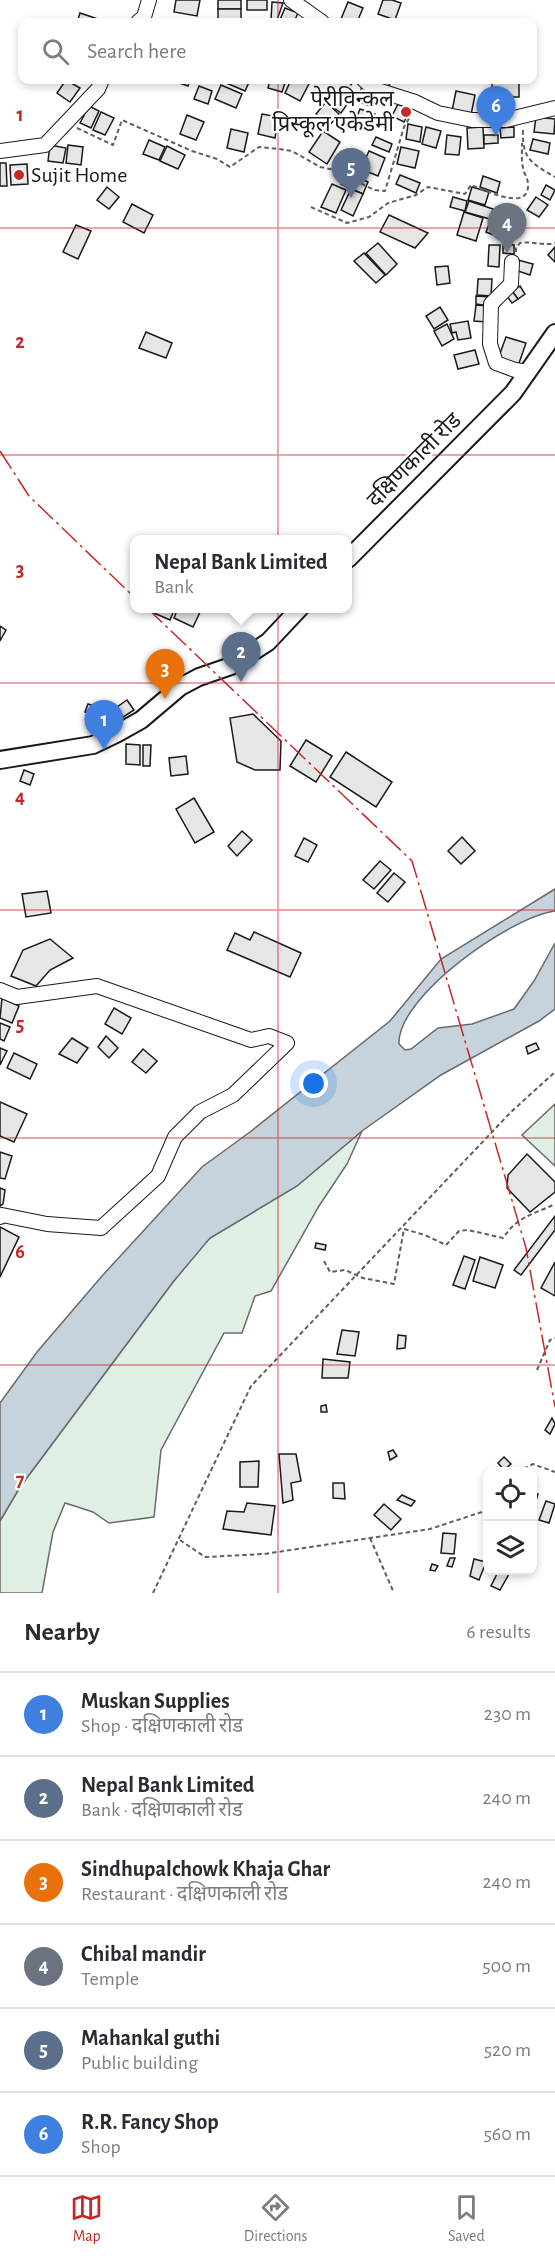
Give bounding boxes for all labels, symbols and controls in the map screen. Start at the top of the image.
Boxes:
search box [18,18,537,84]
icon: search [39,35,72,68]
text: Search here [87,40,186,62]
place label: पेरीविन्कल प्रिस्कूल एकेडेमी [272,85,395,138]
pin: 6 [476,86,516,136]
text: 1 [16,105,24,125]
marker: पेरीविन्कल प्रिस्कूल एकेडेमी [399,105,413,119]
pin: 5 [332,148,370,198]
place label: Sujit Home [31,164,127,186]
marker: Sujit Home [12,168,26,182]
pin: 4 [488,204,526,253]
text: 2 [15,332,25,352]
street label: दक्षिणकाली रोड [362,407,465,511]
popup [130,535,352,613]
text: Nepal Bank Limited [154,551,328,573]
text: 3 [16,560,24,580]
text: Bank [154,577,194,597]
pin: 2 [222,632,260,682]
pin: 3 [146,650,184,699]
pin: 1 [84,700,124,750]
text: 4 [15,787,25,807]
text: 5 [16,1015,24,1035]
your location [299,1069,328,1098]
text: 6 [15,1242,25,1262]
map controls [483,1467,537,1575]
button: locate [483,1467,537,1521]
text: 7 [16,1470,25,1490]
button: layers [483,1521,537,1575]
text: Nearby [24,1619,100,1645]
text: 6 results [466,1622,531,1642]
text: Muskan Supplies [81,1690,230,1712]
text: 1 [40,1704,47,1724]
text: 230 m [484,1704,531,1724]
text: Shop · दक्षिणकाली रोड [81,1716,243,1736]
text: Nepal Bank Limited [81,1774,254,1796]
text: 2 [39,1788,48,1808]
text: 240 m [482,1788,531,1808]
text: Bank · दक्षिणकाली रोड [81,1800,243,1820]
text: Sindhupalchowk Khaja Ghar [81,1858,330,1880]
text: 3 [39,1872,48,1892]
text: 240 m [482,1872,531,1892]
text: Restaurant · दक्षिणकाली रोड [81,1884,288,1904]
text: Chibal mandir [81,1943,206,1965]
text: 4 [38,1956,49,1976]
text: 500 m [482,1956,531,1976]
text: Temple [81,1969,139,1989]
text: Mahankal guthi [81,2027,220,2049]
text: 5 [39,2040,48,2060]
text: 520 m [484,2040,531,2060]
text: Public building [81,2053,198,2073]
text: R.R. Fancy Shop [81,2111,219,2133]
text: 6 [39,2124,48,2144]
text: 560 m [483,2124,531,2144]
text: Shop [81,2137,121,2157]
tab: Map [70,2191,103,2246]
tab: Directions [244,2191,308,2246]
tab: Saved [448,2191,485,2246]

